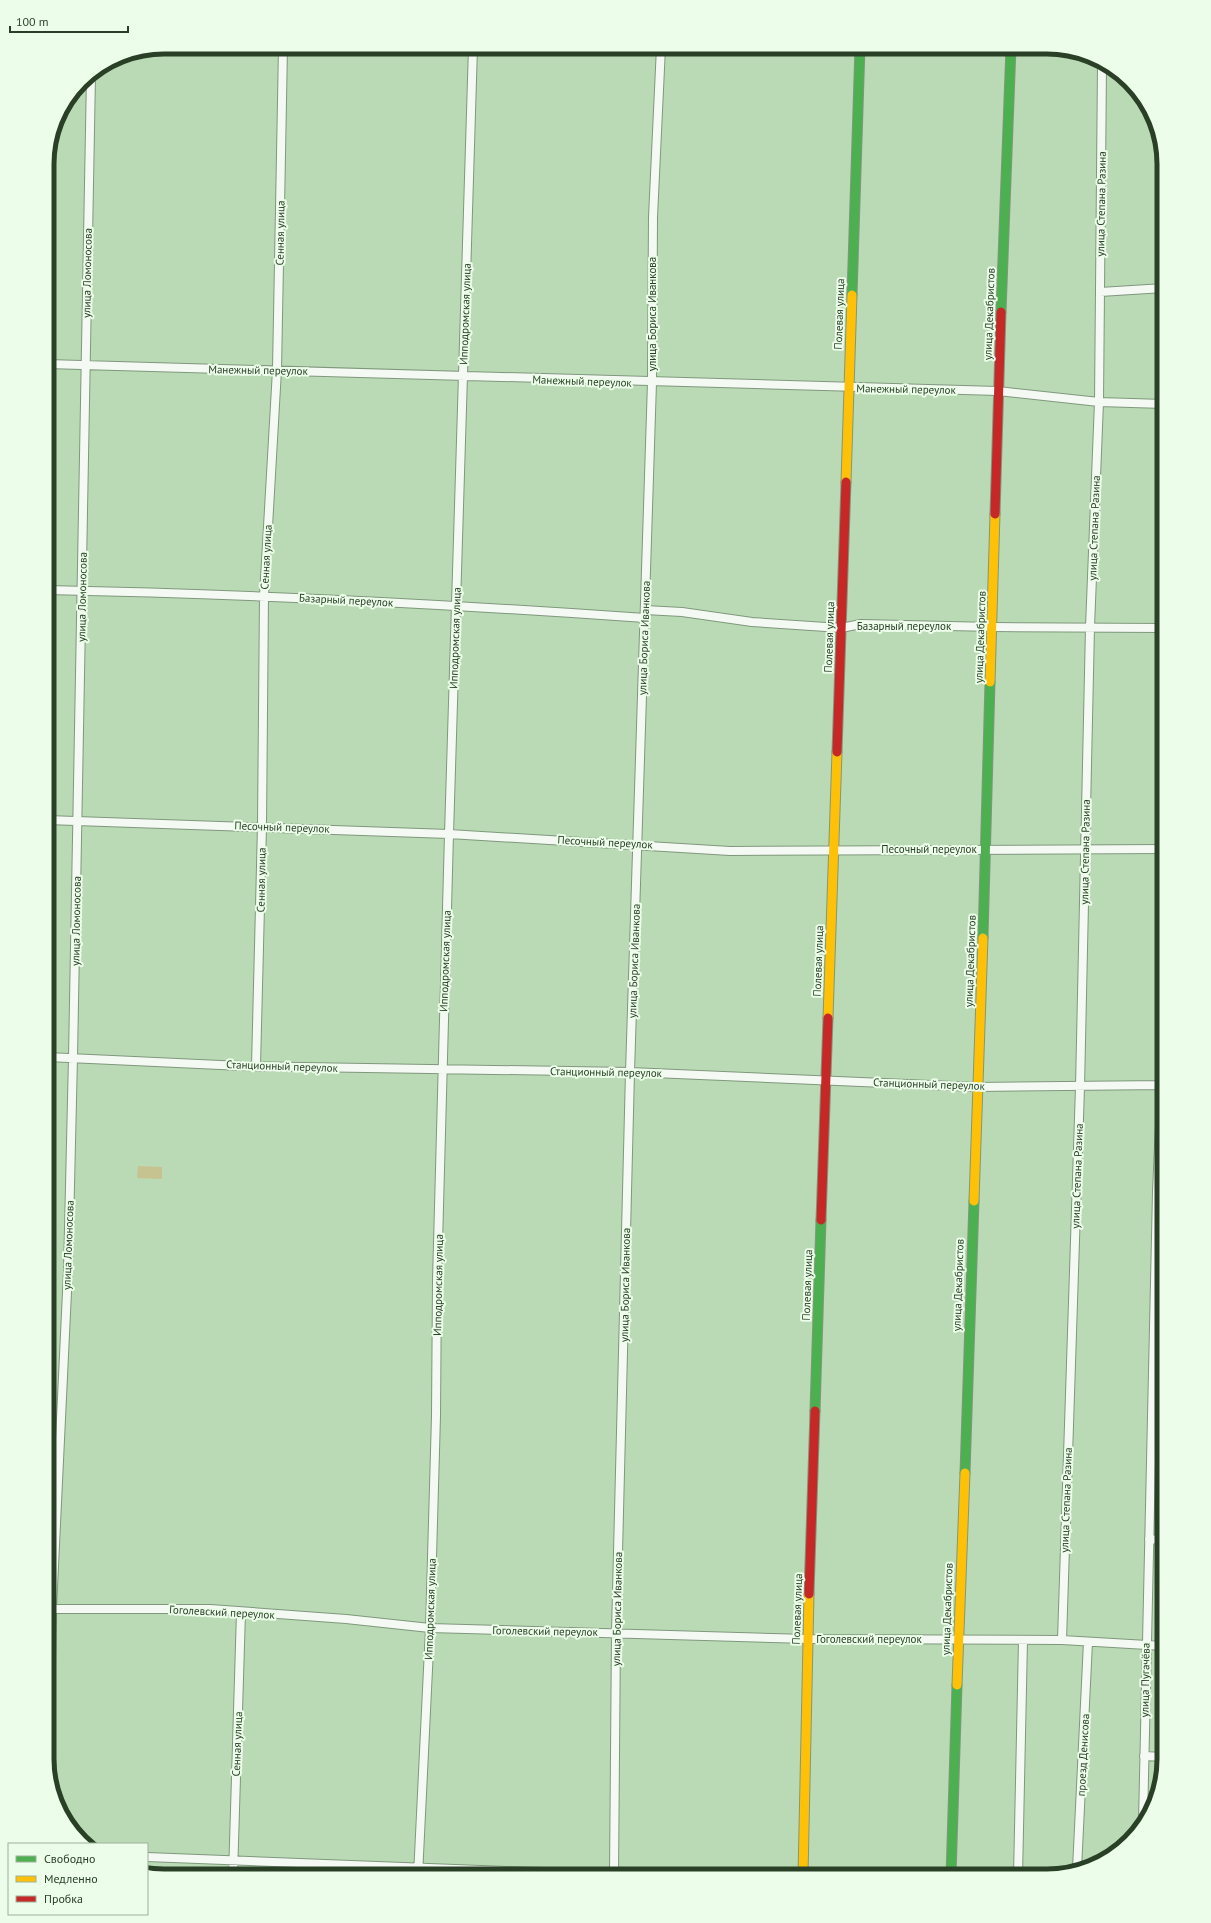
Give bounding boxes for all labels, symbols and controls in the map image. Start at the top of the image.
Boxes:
scale bar [10,8,128,34]
text: 100 m [16,14,49,29]
street label: улица Степана Разина [1093,151,1109,257]
street label: Сенная улица [272,200,288,266]
street label: улица Ломоносова [79,228,95,318]
street label: улица Бориса Иванкова [645,257,659,371]
street label: Ипподромская улица [456,263,474,365]
street label: улица Декабристов [980,268,998,360]
street label: Полевая улица [831,278,847,350]
street label: Манежный переулок [208,362,309,378]
street label: Манежный переулок [532,372,633,390]
street label: Манежный переулок [856,381,957,397]
street label: улица Степана Разина [1085,475,1103,581]
street label: Сенная улица [257,524,275,590]
street label: улица Ломоносова [74,552,90,642]
street label: улица Бориса Иванкова [635,581,653,695]
street label: Ипподромская улица [446,587,464,689]
street label: Базарный переулок [299,591,394,609]
street label: улица Декабристов [971,591,989,683]
street label: Полевая улица [821,601,837,673]
street label: Базарный переулок [857,619,952,633]
street label: улица Степана Разина [1077,799,1093,905]
street label: Песочный переулок [234,818,331,836]
street label: Песочный переулок [557,833,654,852]
street label: Песочный переулок [881,842,977,856]
street label: Сенная улица [253,847,269,913]
street label: улица Ломоносова [68,876,84,966]
street label: улица Бориса Иванкова [625,904,643,1018]
street label: Ипподромская улица [436,910,454,1012]
street label: улица Декабристов [961,915,979,1007]
street label: Полевая улица [810,925,826,997]
street label: Станционный переулок [226,1057,339,1075]
street label: Станционный переулок [550,1064,663,1080]
street label: Станционный переулок [873,1075,986,1093]
street label: улица Степана Разина [1068,1123,1086,1229]
street label: улица Ломоносова [59,1200,77,1290]
street label: улица Бориса Иванкова [617,1228,633,1342]
street label: Ипподромская улица [430,1234,446,1336]
street label: улица Декабристов [949,1239,967,1331]
street label: Полевая улица [799,1249,815,1321]
street label: улица Степана Разина [1057,1447,1075,1553]
street label: улица Бориса Иванкова [609,1552,625,1666]
street label: Ипподромская улица [421,1558,439,1660]
street label: улица Декабристов [938,1563,956,1655]
street label: Полевая улица [789,1573,805,1645]
street label: Гоголевский переулок [169,1602,276,1622]
street label: Гоголевский переулок [492,1623,599,1639]
street label: Гоголевский переулок [816,1632,922,1646]
street label: улица Пугачёва [1137,1643,1153,1717]
street label: Сенная улица [229,1711,245,1777]
street label: проезд Денисова [1074,1713,1092,1797]
legend [8,1843,148,1915]
text: Свободно [44,1851,95,1866]
text: Медленно [44,1871,98,1886]
text: Пробка [44,1891,83,1906]

